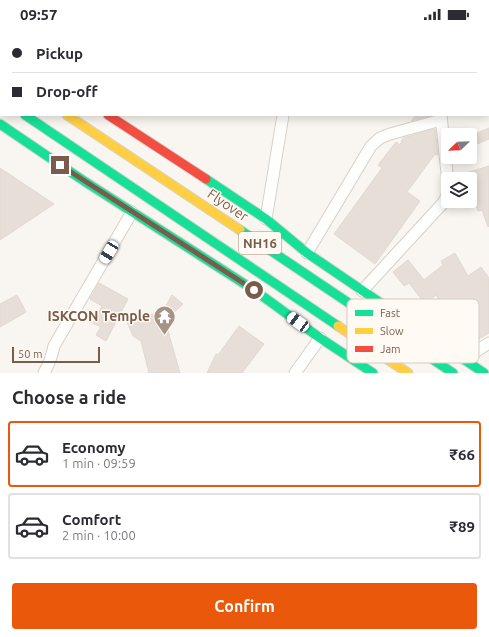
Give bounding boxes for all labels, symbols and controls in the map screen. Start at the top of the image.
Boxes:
text: 09:57 [20,6,58,23]
text: Pickup [36,45,83,62]
text: Drop-off [36,83,98,100]
north arrow [441,128,477,164]
map controls [441,128,477,208]
route end [51,156,69,174]
button: layers [441,172,477,208]
street label: Flyover [205,186,252,225]
road number: NH16 [239,232,281,254]
car [98,239,120,265]
route start [245,281,263,299]
legend [347,299,479,363]
temple icon: ISKCON Temple [152,303,178,336]
text: Fast [380,307,401,319]
place label: ISKCON Temple [48,308,150,324]
car [285,310,311,334]
text: Slow [380,325,404,337]
text: Jam [380,343,401,355]
scale bar [12,345,100,364]
text: 50 m [18,348,42,360]
text: Choose a ride [12,387,126,407]
icon: car [14,436,50,472]
text: Economy [62,439,126,456]
text: ₹66 [450,446,475,463]
text: 1 min · 09:59 [62,456,136,470]
icon: car [14,508,50,544]
text: Comfort [62,511,121,528]
text: ₹89 [450,518,475,535]
text: 2 min · 10:00 [62,528,136,542]
button: Confirm [12,583,477,629]

